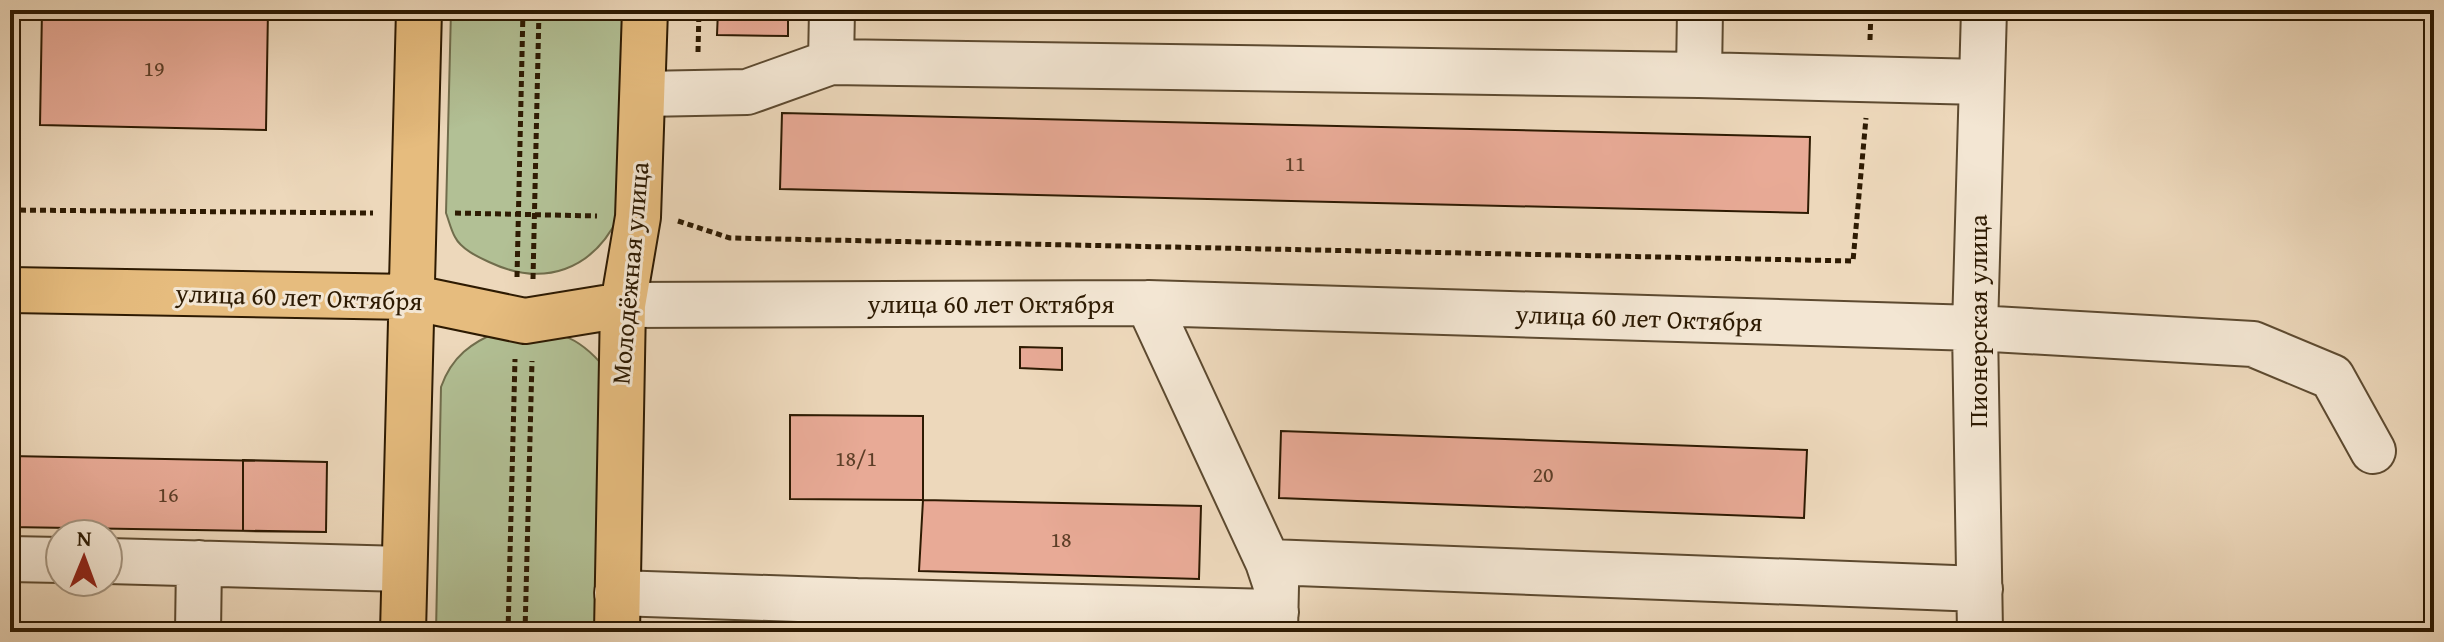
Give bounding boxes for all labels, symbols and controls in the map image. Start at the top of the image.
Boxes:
house number: 19 [143,52,165,84]
house number: 11 [1284,147,1306,179]
street label: Молодёжная улица [600,159,659,386]
street label: Пионерская улица [1958,214,1997,428]
street label: улица 60 лет Октября [174,273,423,320]
street label: улица 60 лет Октября [866,284,1115,323]
street label: улица 60 лет Октября [1514,294,1763,341]
house number: 18/1 [835,442,877,474]
house number: 20 [1532,458,1554,490]
house number: 16 [157,478,179,510]
north arrow [44,518,124,598]
text: N [77,522,92,554]
house number: 18 [1050,523,1072,555]

